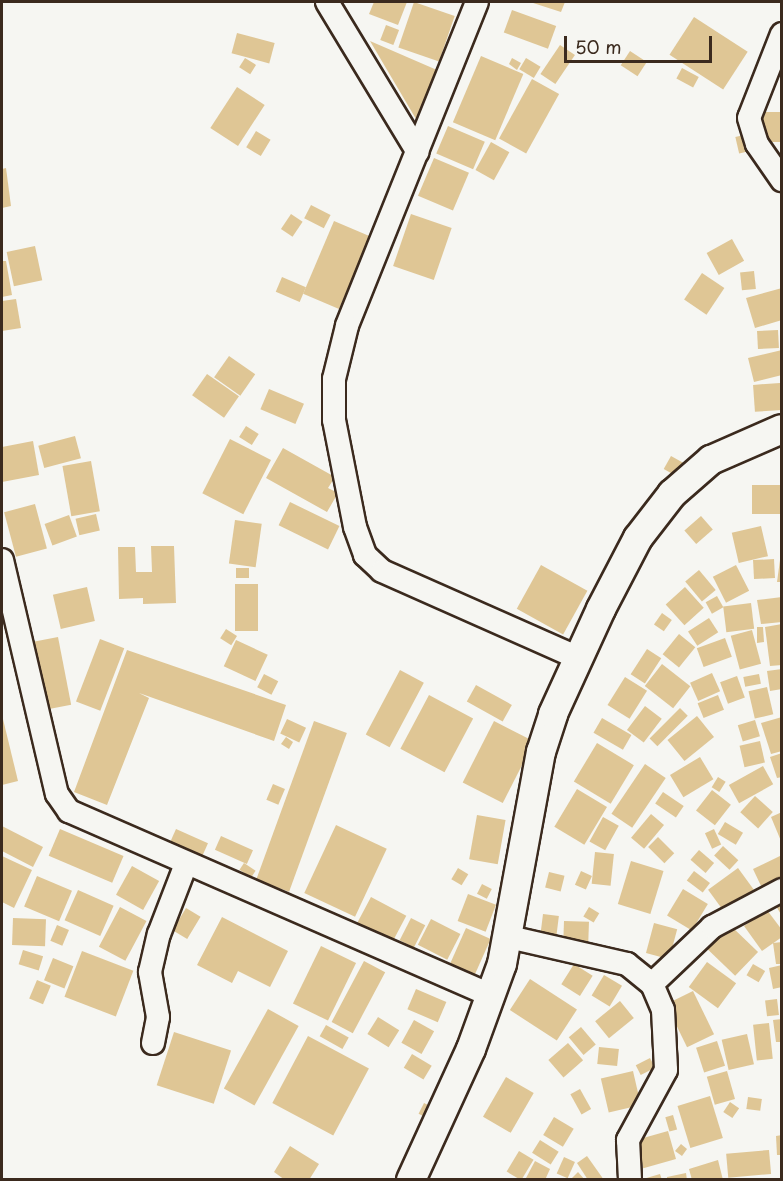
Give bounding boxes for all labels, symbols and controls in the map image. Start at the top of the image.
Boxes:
scale bar [567,24,716,62]
text: 50 m [575,33,622,60]

